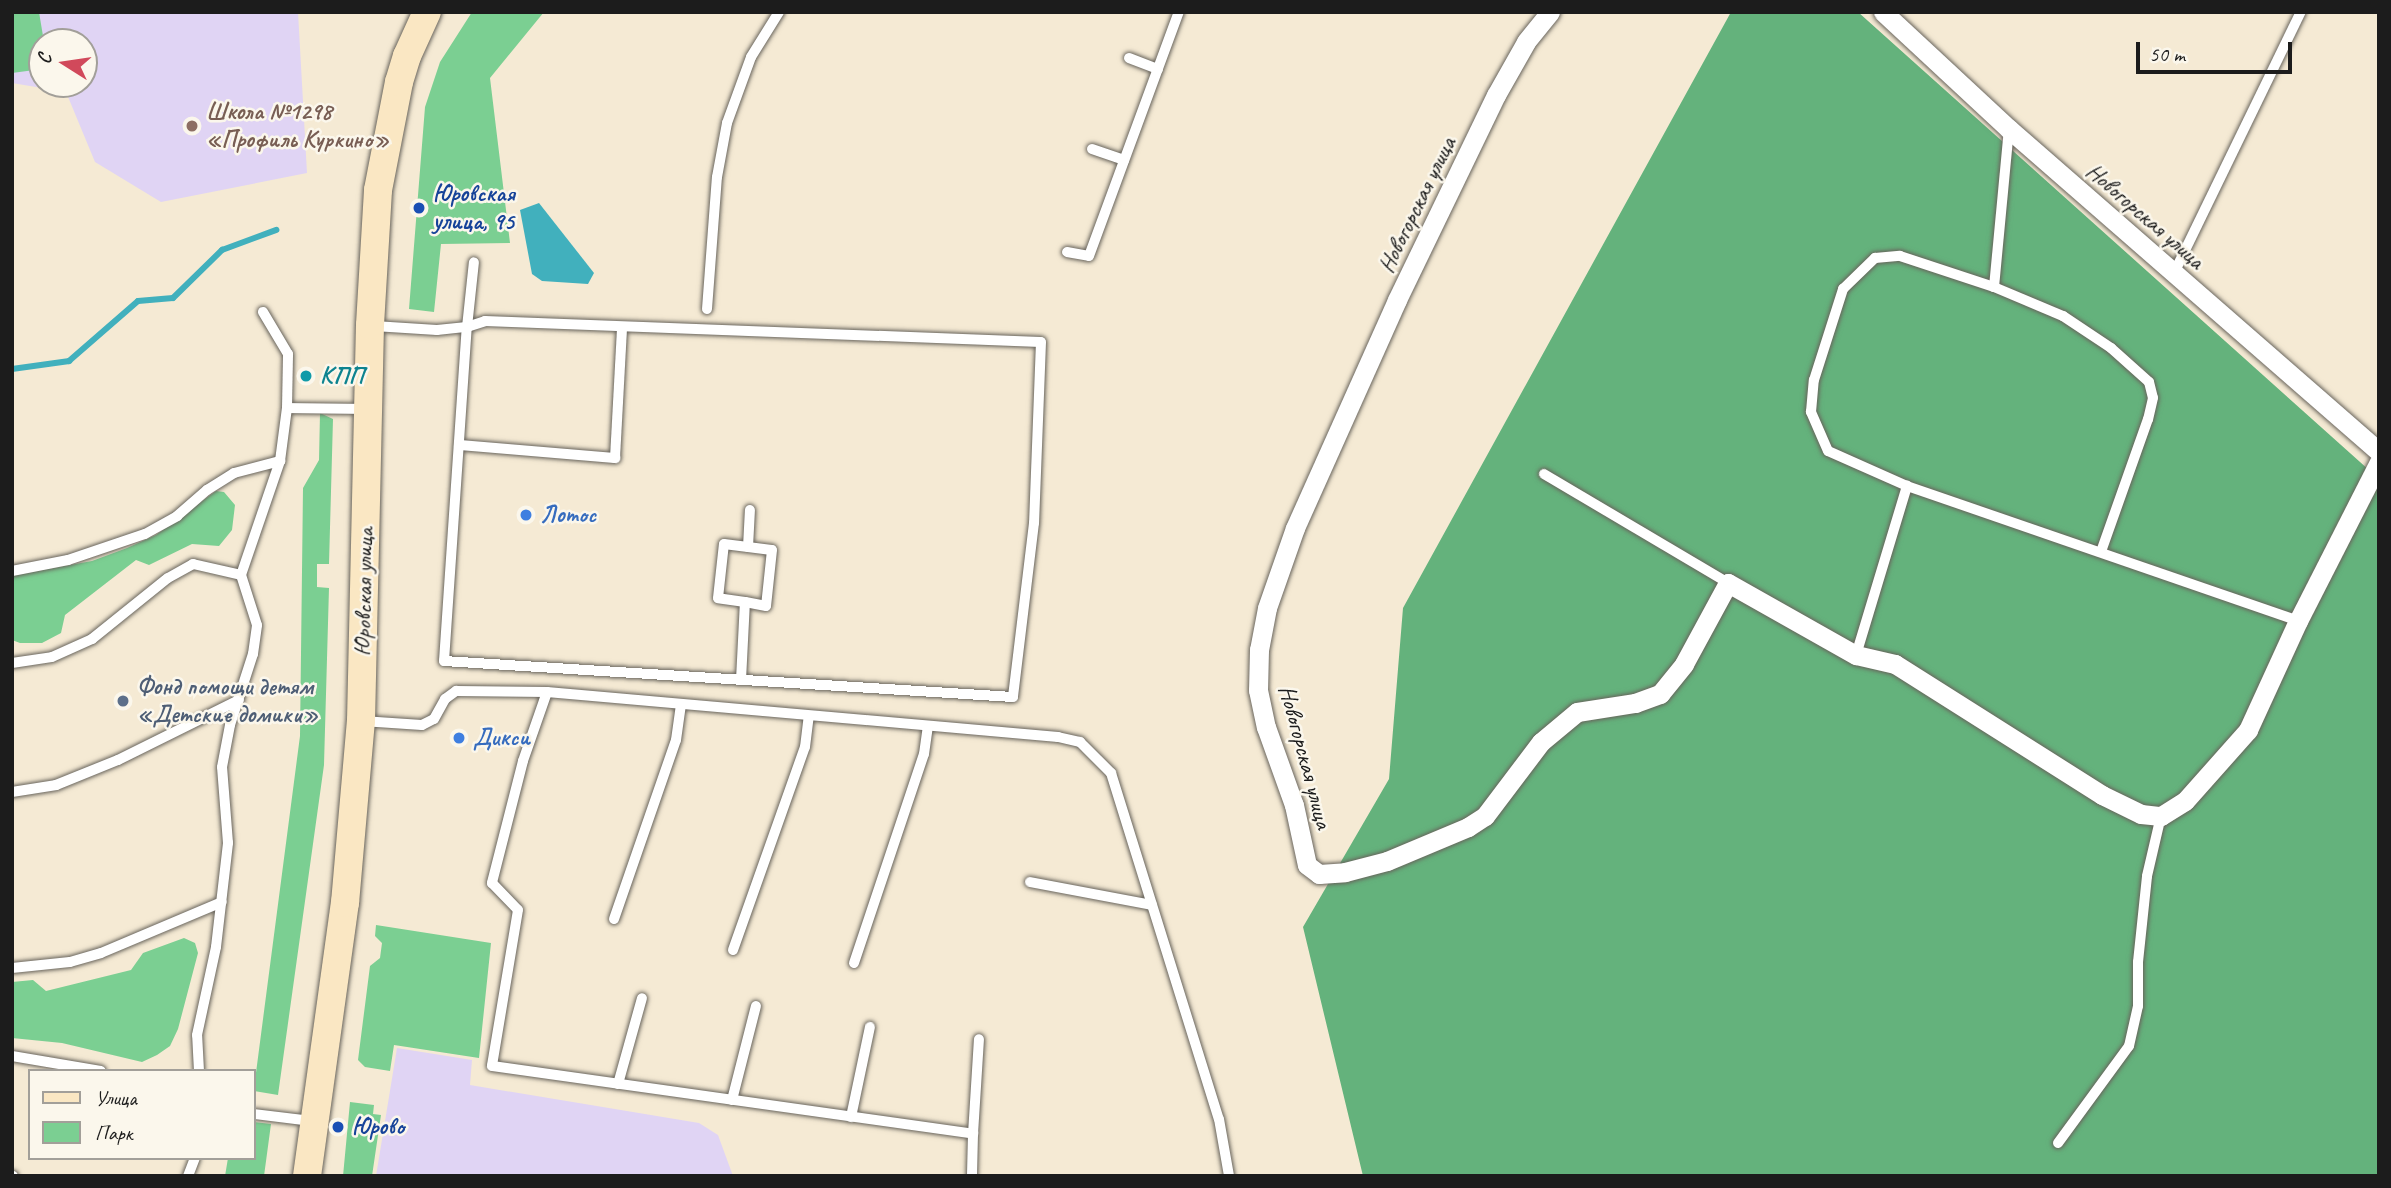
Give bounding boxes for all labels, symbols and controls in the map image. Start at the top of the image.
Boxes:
north arrow [28,28,98,98]
scale bar [2139,28,2295,72]
text: 50 m [2149,41,2185,67]
text: С [32,52,57,66]
place label: Школа №1298 «Профиль Куркино» [206,98,390,154]
marker: Школа №1298 «Профиль Куркино» [184,118,200,134]
street label: Новогорская улица [1371,132,1463,278]
street label: Новогорская улица [2079,156,2211,276]
place label: Юровская улица, 95 [433,180,515,236]
marker: Юровская улица, 95 [411,200,427,216]
place label: КПП [320,362,364,390]
marker: КПП [298,368,314,384]
place label: Лотос [540,501,596,529]
marker: Лотос [518,507,534,523]
street label: Юровская улица [348,527,380,657]
place label: Фонд помощи детям «Детские домики» [137,673,318,729]
street label: Новогорская улица [1272,681,1338,833]
marker: Фонд помощи детям «Детские домики» [115,693,131,709]
place label: Дикси [473,724,530,752]
marker: Дикси [451,730,467,746]
legend [28,1069,256,1160]
text: Улица [95,1085,137,1111]
place label: Юрово [352,1113,404,1141]
marker: Юрово [330,1119,346,1135]
text: Парк [95,1120,132,1146]

